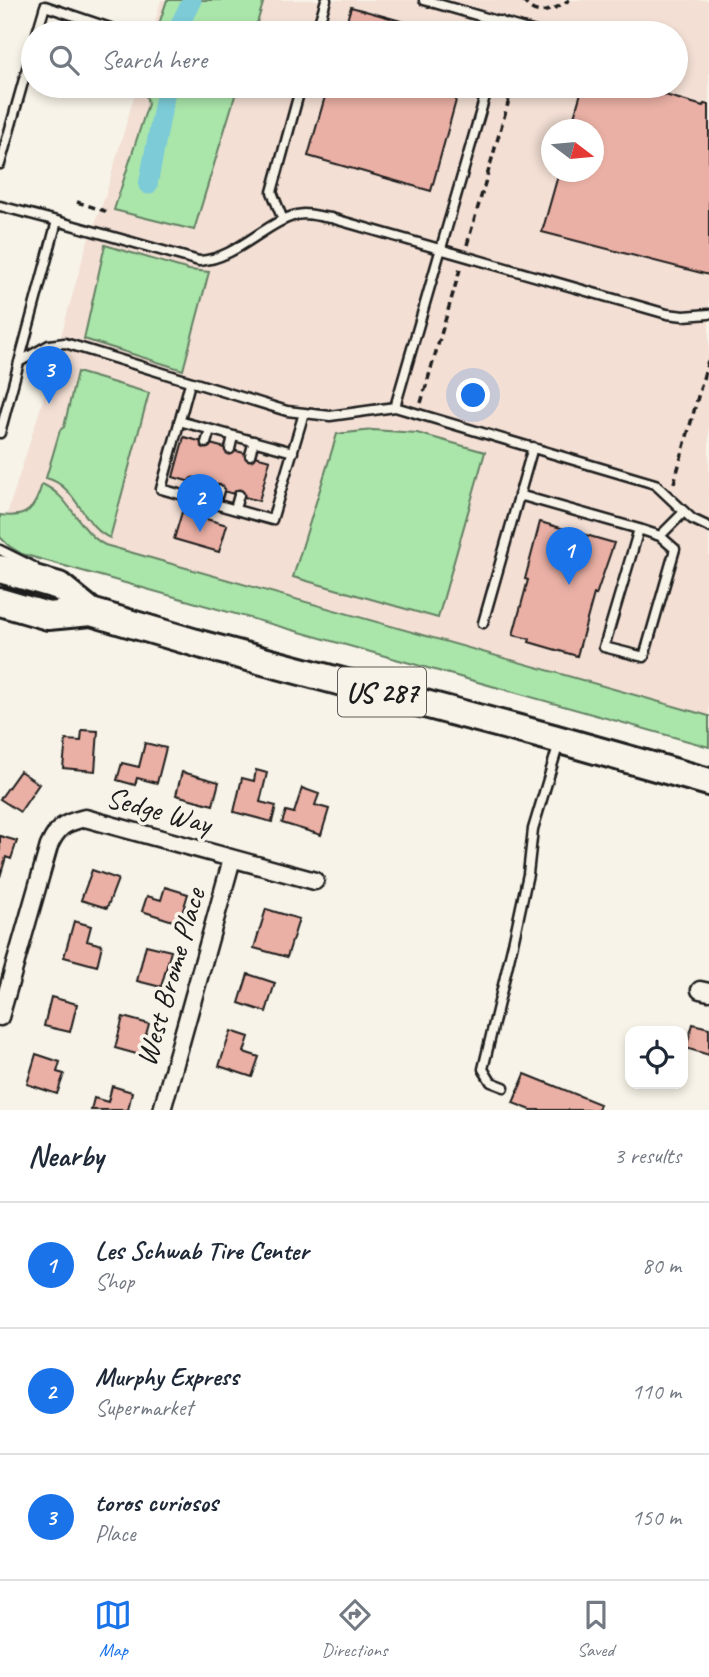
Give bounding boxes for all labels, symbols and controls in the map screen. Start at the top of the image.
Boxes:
search box [21,21,688,98]
icon: search [45,41,83,79]
text: Search here [101,43,207,76]
north arrow [541,119,604,182]
pin: 3 [26,346,72,404]
your location [456,378,490,412]
pin: 2 [177,474,223,532]
pin: 1 [546,527,592,585]
road number: US 287 [338,668,426,716]
street label: Sedge Way [102,778,218,843]
street label: West Brome Place [127,882,214,1070]
map controls [625,1026,688,1089]
button: locate [625,1026,688,1089]
text: Nearby [28,1137,104,1175]
text: 3 results [614,1141,681,1170]
text: Les Schwab Tire Center [95,1234,309,1267]
text: 1 [46,1251,56,1280]
text: 80 m [642,1251,681,1280]
text: Shop [95,1267,134,1296]
text: Murphy Express [95,1360,239,1393]
text: 2 [46,1377,56,1406]
text: 110 m [632,1377,681,1406]
text: Supermarket [95,1393,193,1422]
text: toros curiosos [95,1486,218,1519]
text: 3 [46,1503,56,1532]
text: 150 m [632,1503,681,1532]
text: Place [95,1519,135,1548]
tab: Map [94,1596,132,1662]
tab: Directions [321,1596,388,1662]
tab: Saved [577,1596,615,1662]

